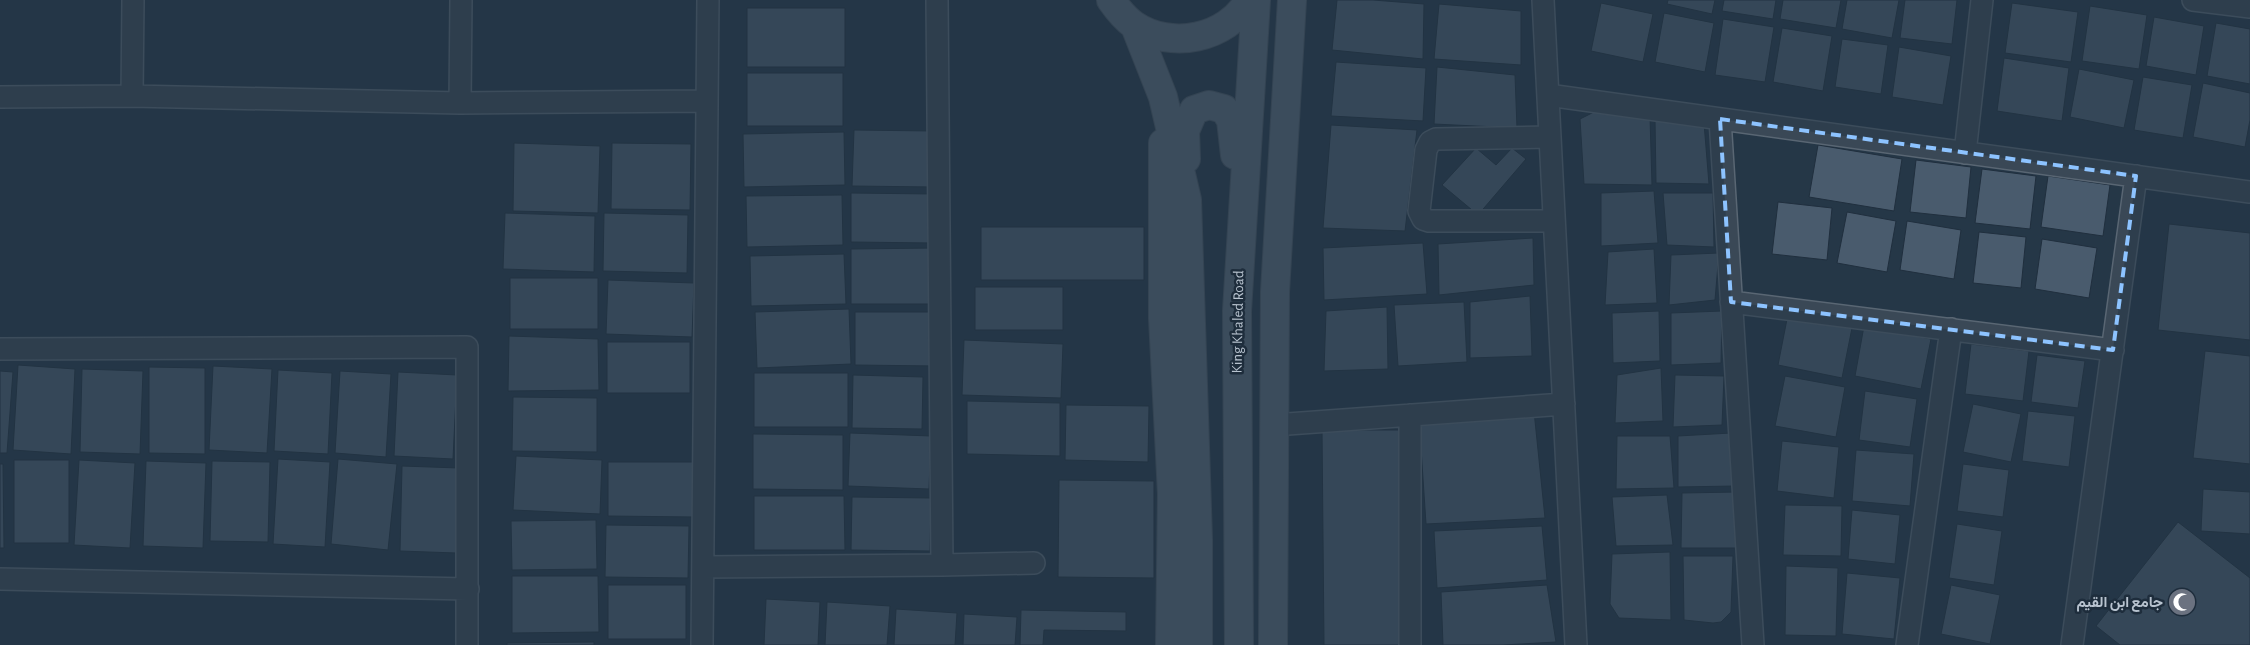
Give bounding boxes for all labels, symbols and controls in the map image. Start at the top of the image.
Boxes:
street label: King Khaled Road [1230,270,1246,374]
mosque icon: جامع ابن القيم [2167,587,2197,617]
place label: جامع ابن القيم [2076,595,2163,612]

